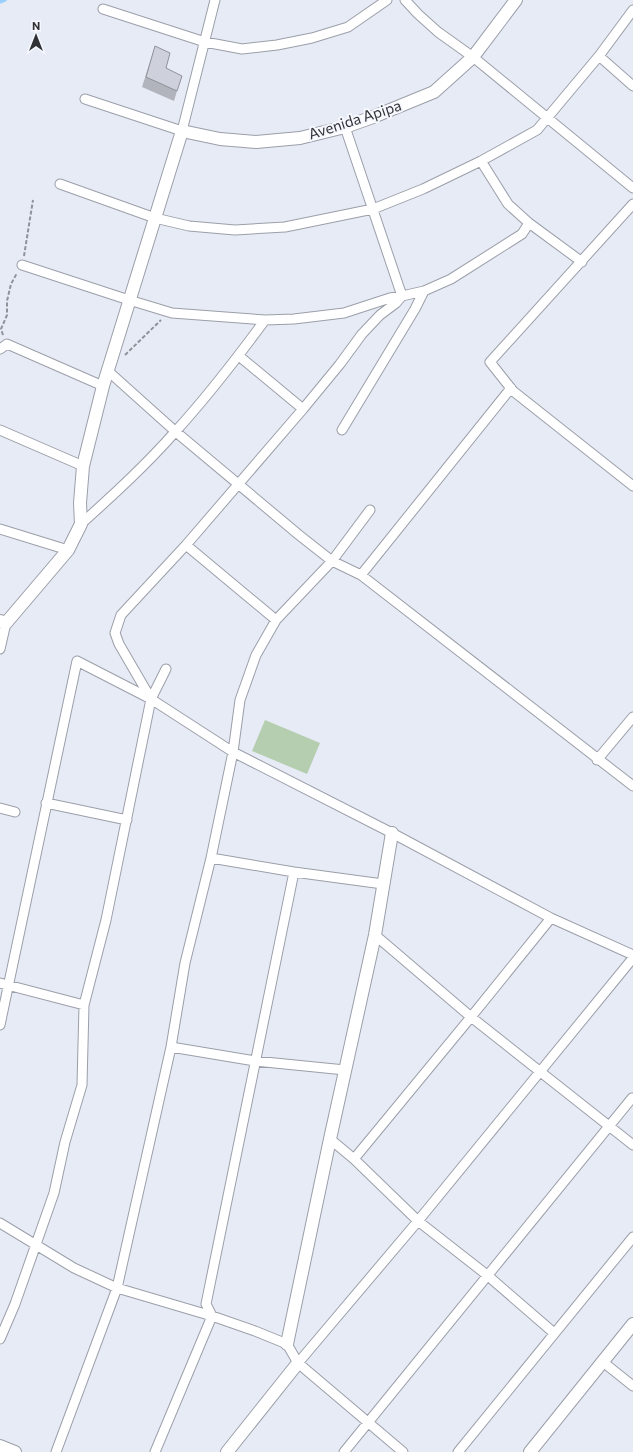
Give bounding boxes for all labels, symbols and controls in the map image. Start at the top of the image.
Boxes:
north arrow [16,16,56,56]
text: N [32,19,40,32]
street label: Avenida Apipa [306,96,403,143]

